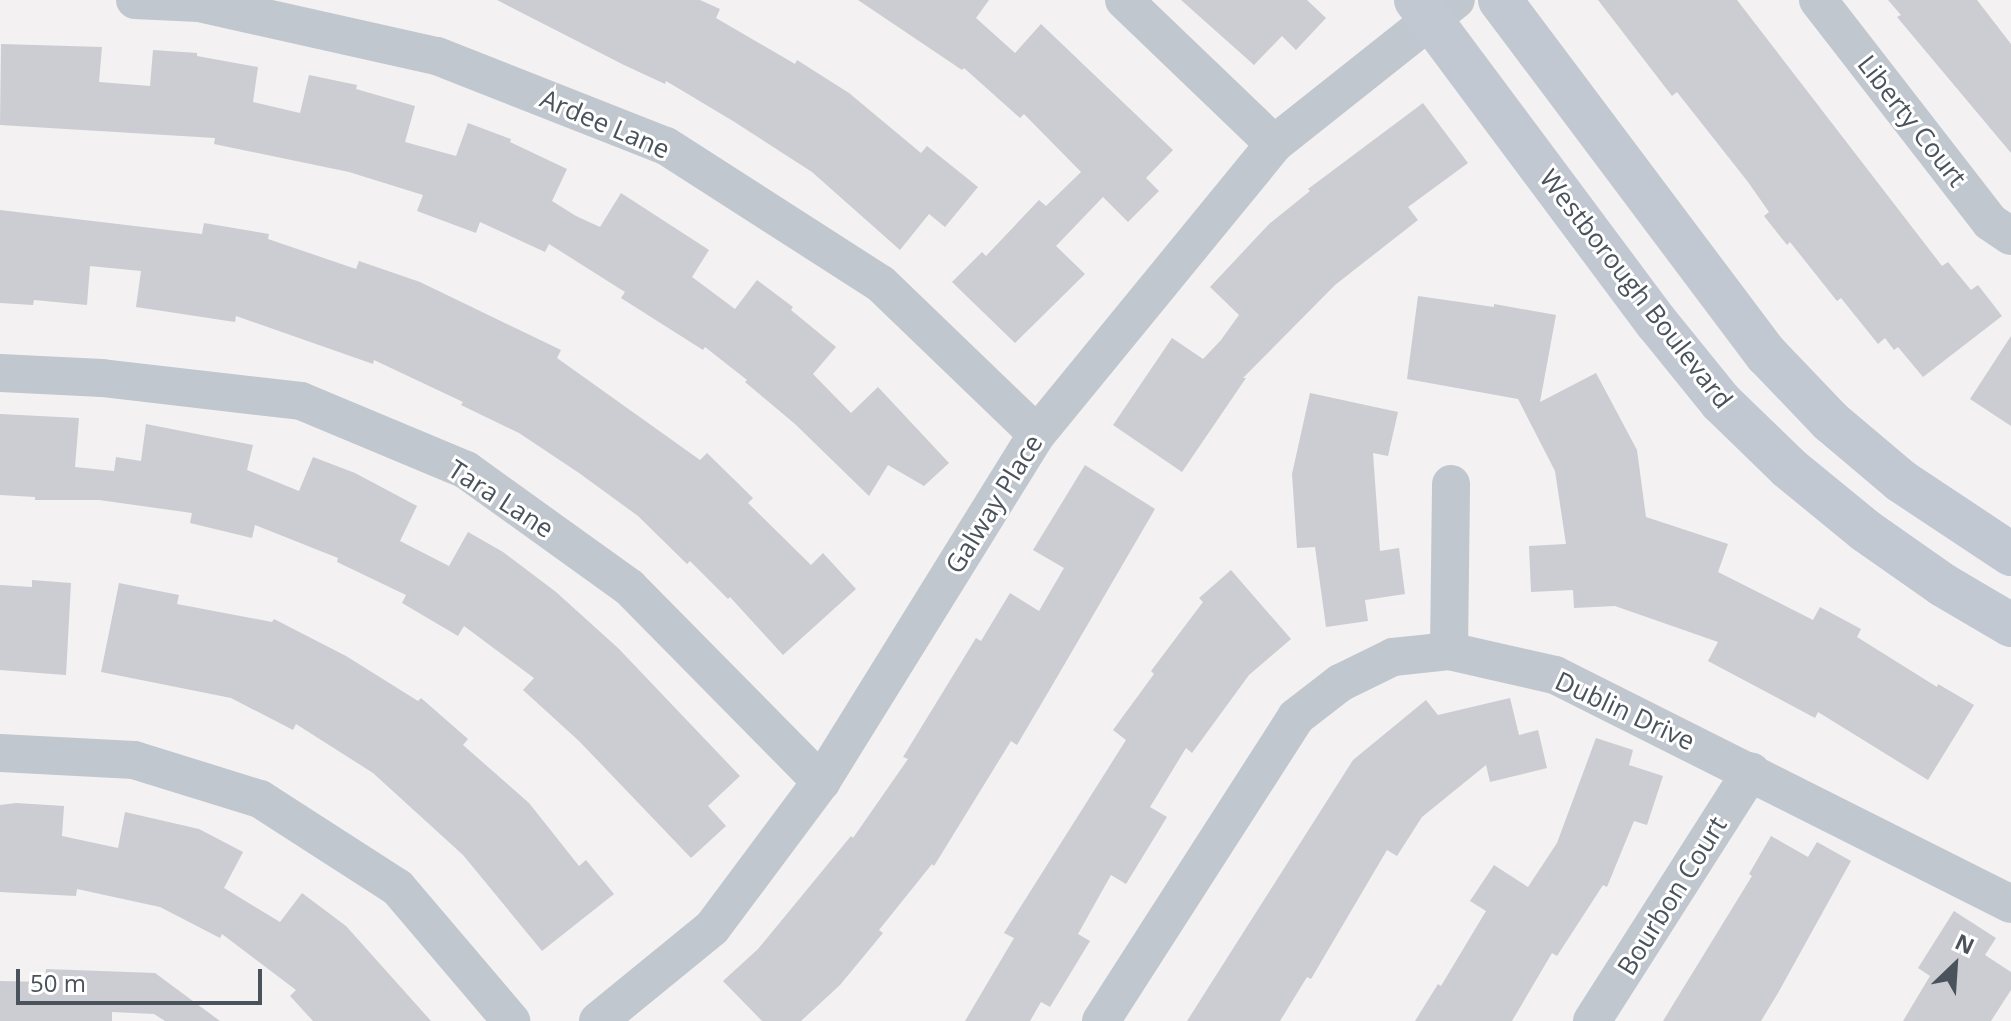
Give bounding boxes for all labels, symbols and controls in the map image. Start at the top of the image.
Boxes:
street label: Liberty Court [1851,49,1973,193]
street label: Ardee Lane [536,83,674,165]
street label: Westborough Boulevard [1533,163,1739,415]
street label: Galway Place [939,429,1049,579]
street label: Tara Lane [443,453,559,545]
street label: Dublin Drive [1550,665,1700,757]
street label: Bourbon Court [1611,811,1733,981]
north arrow [1915,925,1995,1005]
text: N [1951,926,1980,961]
scale bar [20,953,266,1003]
text: 50 m [30,966,86,999]

